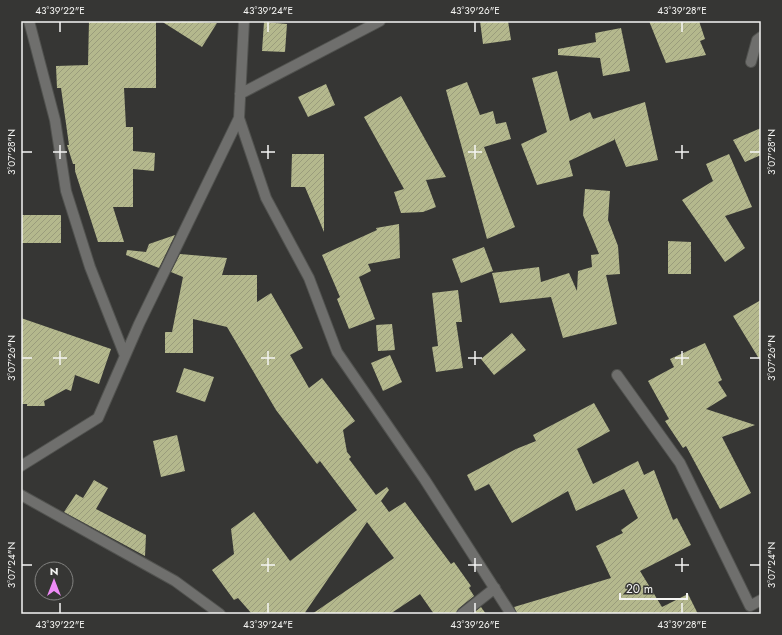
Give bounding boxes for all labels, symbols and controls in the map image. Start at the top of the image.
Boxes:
text: 43°39'22"E [35,3,85,18]
text: 43°39'24"E [243,3,293,18]
text: 43°39'26"E [450,3,500,18]
text: 43°39'28"E [657,3,707,18]
text: 3°07'28"N [4,129,19,175]
text: 3°07'28"N [764,129,779,175]
text: 3°07'26"N [4,335,19,381]
text: 3°07'26"N [764,335,779,381]
text: 3°07'24"N [4,542,19,588]
text: 3°07'24"N [764,542,779,588]
north arrow [34,561,74,601]
text: N [50,563,58,579]
scale bar [620,575,687,601]
text: 20 m [626,580,653,598]
text: 43°39'22"E [35,617,85,632]
text: 43°39'24"E [243,617,293,632]
text: 43°39'26"E [450,617,500,632]
text: 43°39'28"E [657,617,707,632]

